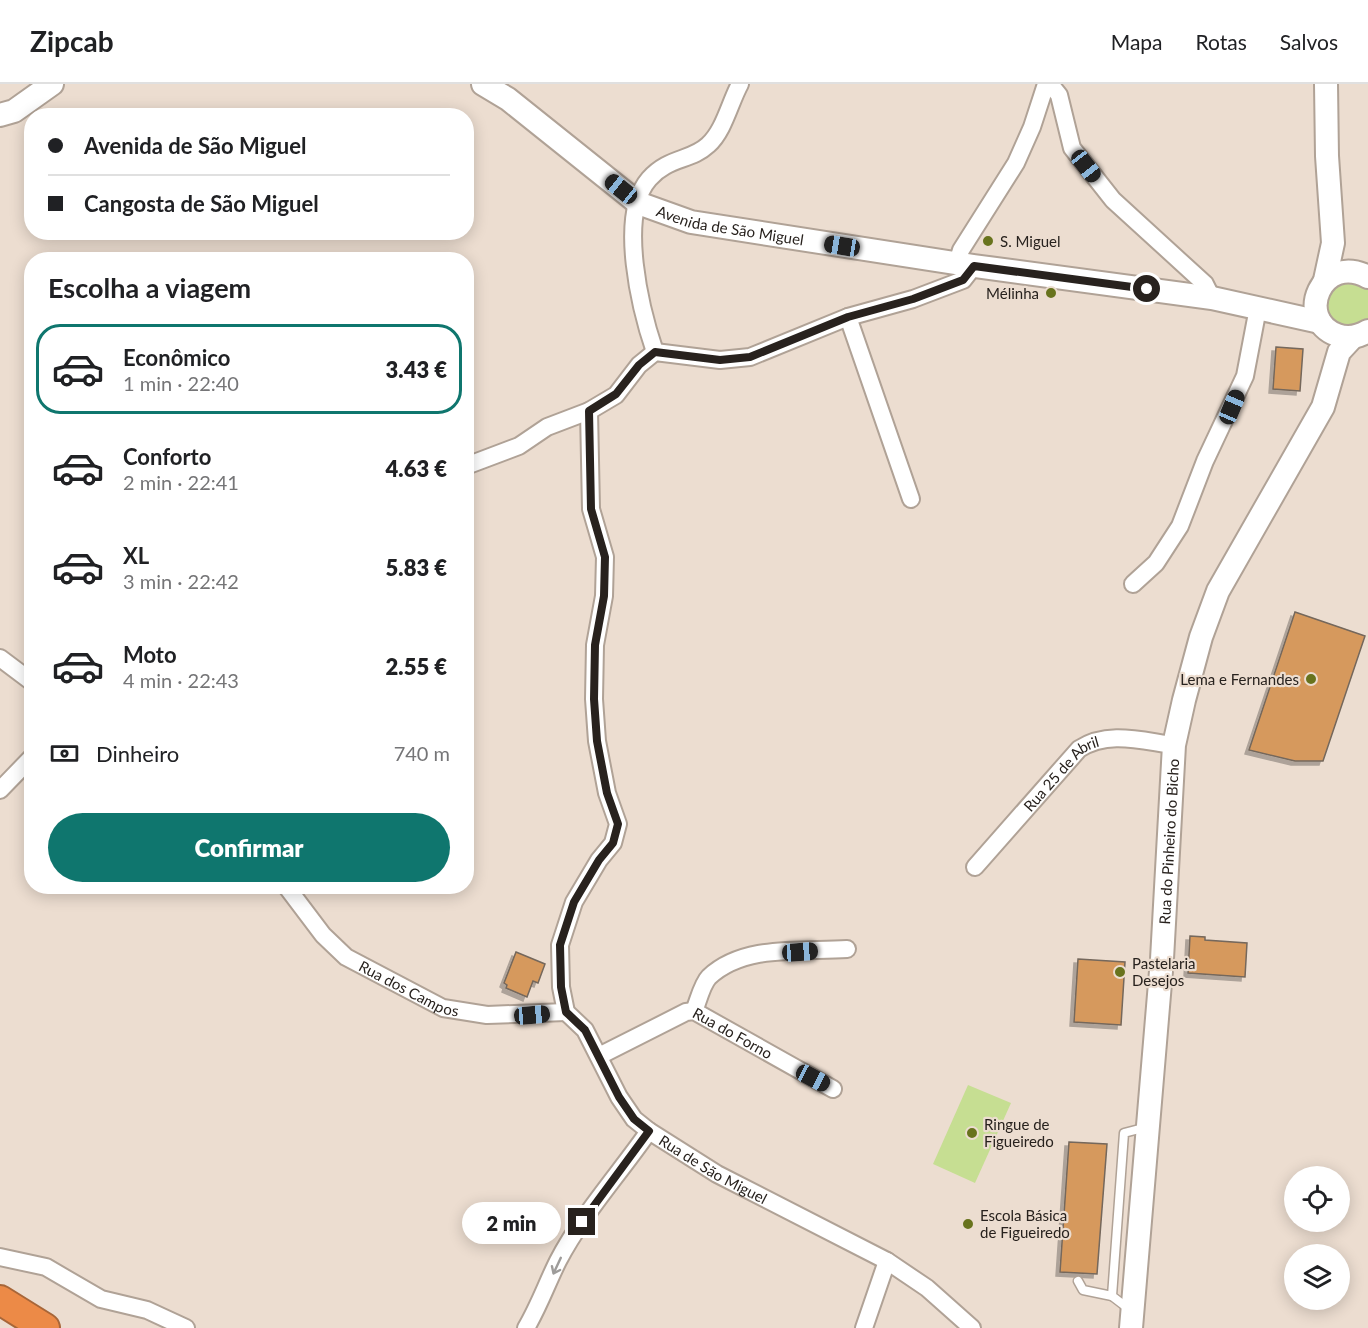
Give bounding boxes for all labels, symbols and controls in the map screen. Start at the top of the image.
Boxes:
text: Zipcab [30,24,114,58]
text: Mapa [1111,29,1163,54]
text: Rotas [1196,29,1247,54]
text: Salvos [1280,29,1338,54]
text: Avenida de São Miguel [84,132,306,159]
car [1068,146,1104,186]
car [601,171,641,207]
text: Cangosta de São Miguel [84,190,319,217]
street label: Avenida de São Miguel [654,201,805,248]
place label: S. Miguel [1000,232,1061,250]
car [823,234,861,258]
marker: S. Miguel [981,234,995,248]
text: Escolha a viagem [48,271,251,304]
route start [1133,275,1160,302]
place label: Mélinha [986,284,1039,302]
marker: Mélinha [1044,286,1058,300]
icon: car [51,342,105,396]
text: Econômico [123,344,230,371]
text: 3.43 € [386,356,447,383]
text: 1 min · 22:40 [123,371,239,395]
car [1217,387,1247,427]
icon: car [51,441,105,495]
text: Conforto [123,443,211,470]
text: 4.63 € [386,455,447,482]
text: 2 min · 22:41 [123,470,239,494]
icon: car [51,540,105,594]
text: XL [123,542,149,569]
text: 5.83 € [386,554,447,581]
text: 3 min · 22:42 [123,569,239,593]
icon: car [51,639,105,693]
text: Moto [123,641,177,668]
text: 2.55 € [386,653,447,680]
text: 4 min · 22:43 [123,668,239,692]
place label: Lema e Fernandes [1180,670,1299,688]
marker: Lema e Fernandes [1304,672,1318,686]
street label: Rua 25 de Abril [1020,732,1101,815]
icon: cash [48,737,81,770]
text: Dinheiro [96,740,179,767]
text: 740 m [394,741,450,765]
street label: Rua do Pinheiro do Bicho [1155,758,1182,925]
button: Confirmar [48,813,450,882]
car [781,942,819,962]
place label: Pastelaria Desejos [1132,954,1196,989]
street label: Rua dos Campos [356,957,460,1019]
marker: Pastelaria Desejos [1113,965,1127,979]
street label: Rua do Forno [690,1003,776,1062]
car [513,1004,551,1026]
car [793,1062,833,1094]
place label: Ringue de Figueiredo [984,1115,1054,1150]
marker: Ringue de Figueiredo [965,1126,979,1140]
street label: Rua de São Miguel [656,1131,770,1207]
map controls [1284,1166,1350,1310]
button: locate [1284,1166,1350,1232]
callout: 2 min [462,1201,561,1243]
place label: Escola Básica de Figueiredo [980,1206,1070,1241]
route end [568,1208,595,1235]
text: 2 min [487,1211,536,1235]
marker: Escola Básica de Figueiredo [961,1217,975,1231]
button: layers [1284,1244,1350,1310]
one-way arrow [550,1256,562,1274]

